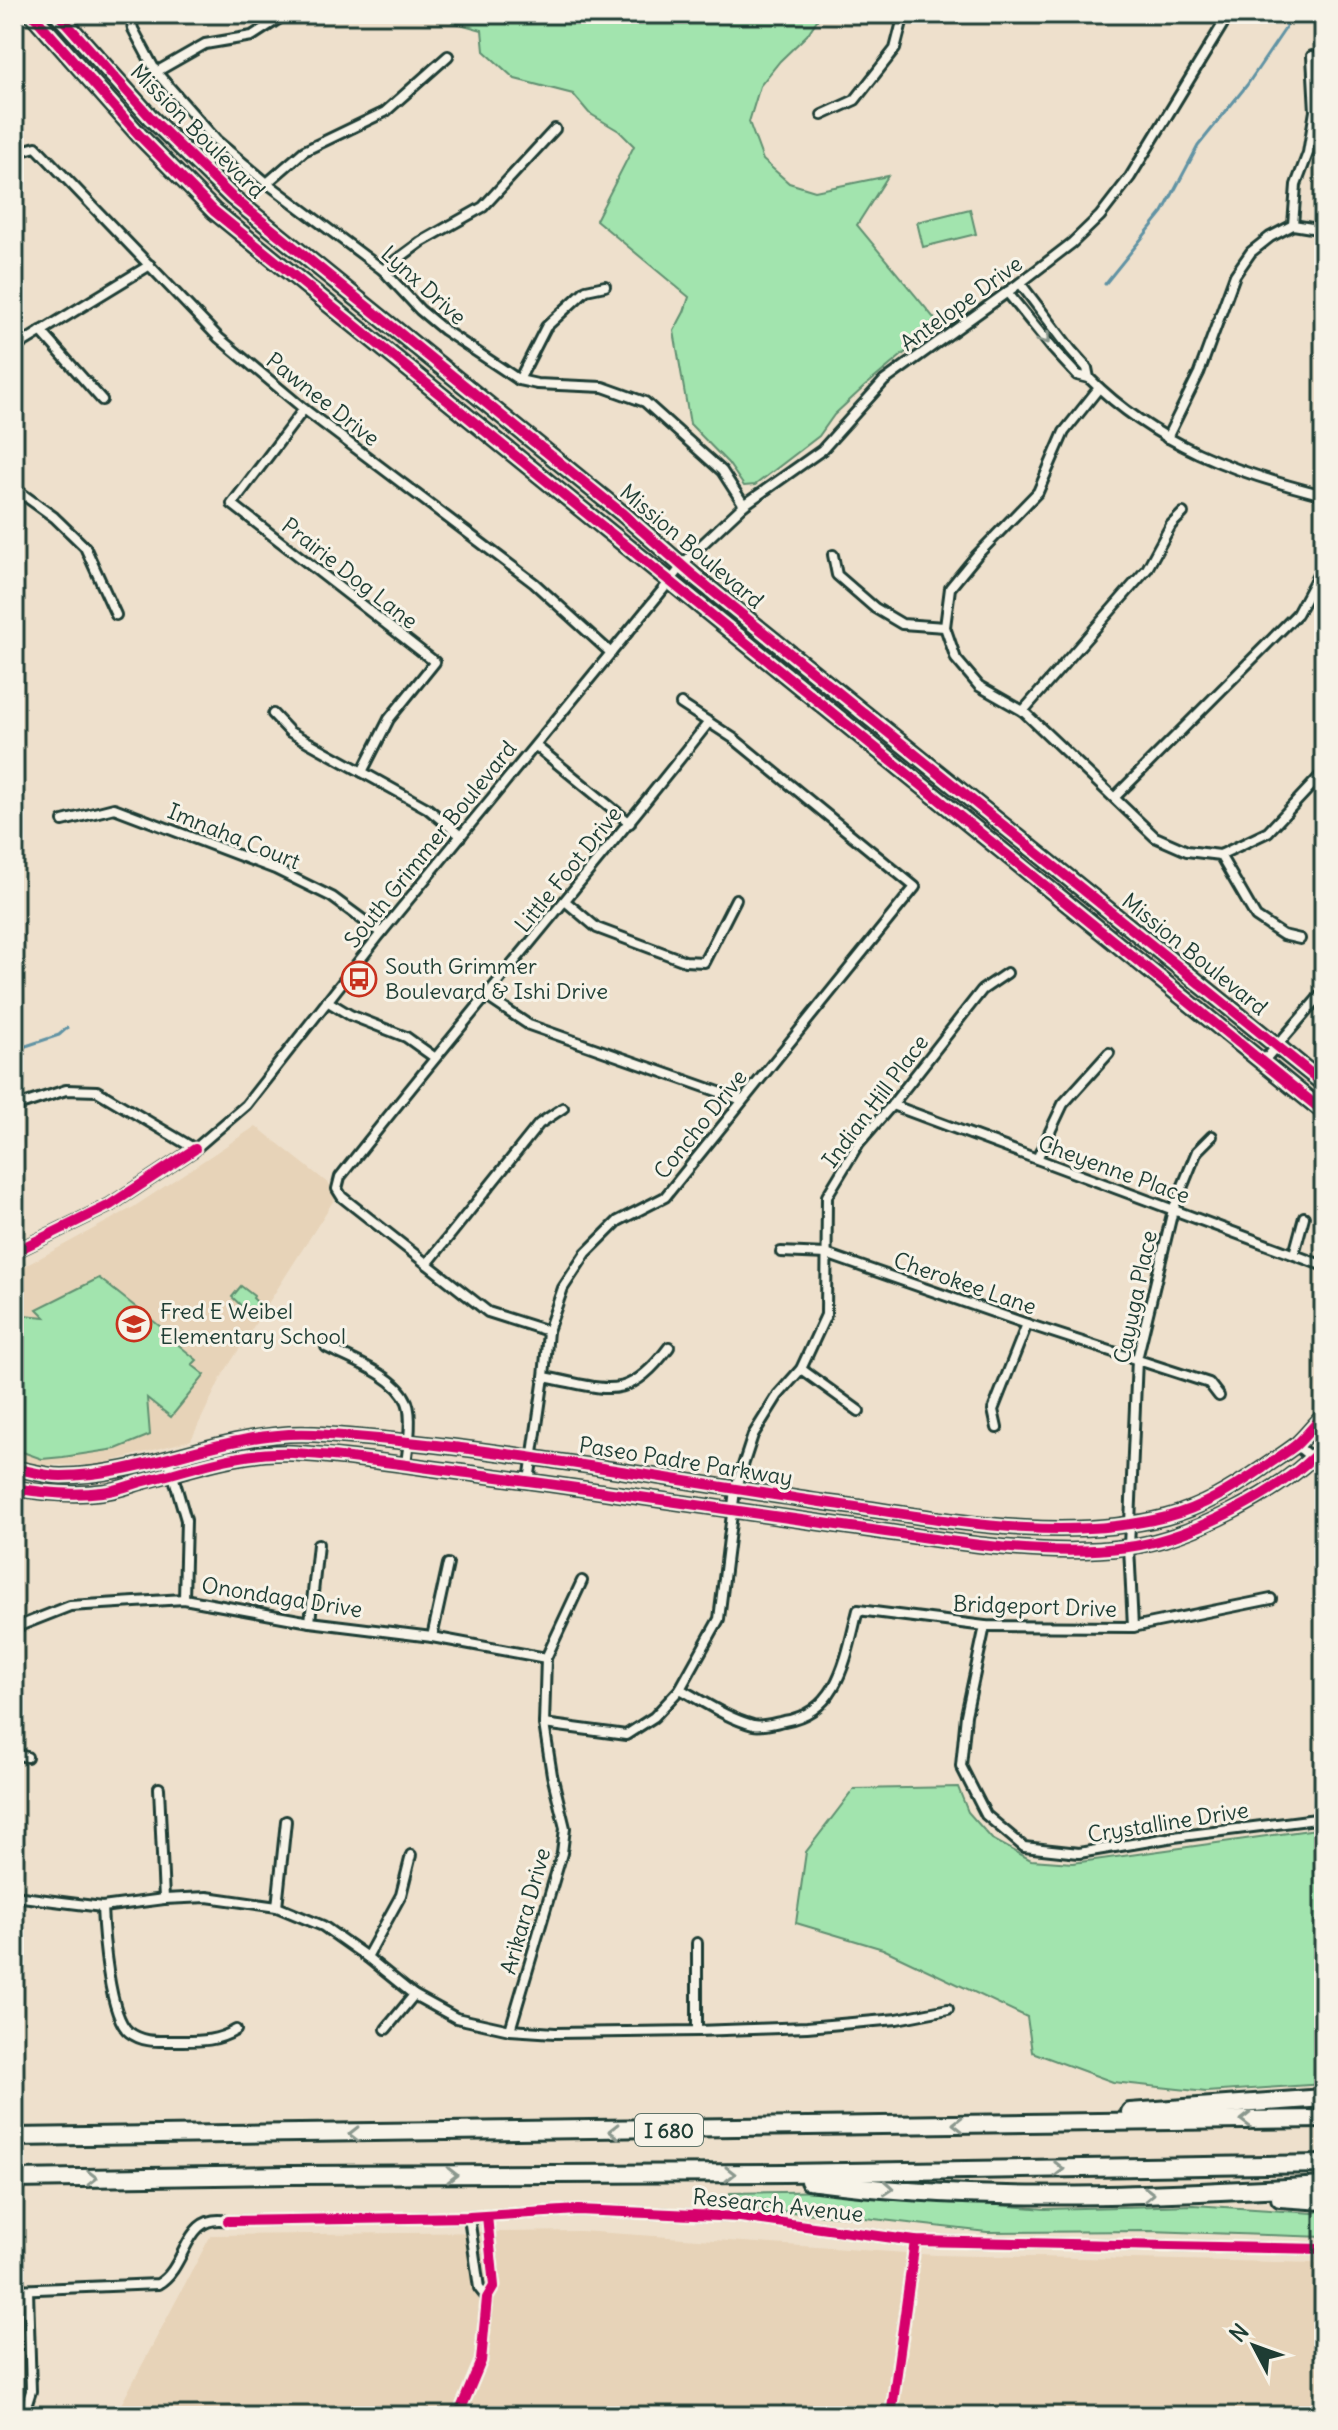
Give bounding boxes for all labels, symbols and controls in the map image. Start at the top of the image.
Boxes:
street label: Mission Boulevard [125,58,271,204]
street label: Lynx Drive [376,239,472,331]
street label: Antelope Drive [894,249,1028,357]
one-way arrow [1035,330,1050,344]
street label: Pawnee Drive [261,346,385,452]
street label: Mission Boulevard [614,478,770,614]
street label: Prairie Dog Lane [276,511,424,635]
street label: South Grimmer Boulevard [338,735,522,953]
street label: Imnaha Court [164,797,304,875]
street label: Little Foot Drive [509,800,627,938]
street label: Mission Boulevard [1117,887,1273,1021]
place label: South Grimmer Boulevard & Ishi Drive [385,952,608,1005]
bus stop icon: South Grimmer Boulevard & Ishi Drive [340,960,378,998]
street label: Indian Hill Place [816,1029,934,1173]
street label: Concho Drive [647,1064,753,1184]
street label: Cheyenne Place [1034,1129,1194,1209]
street label: Cayuga Place [1107,1228,1163,1366]
street label: Cherokee Lane [890,1245,1040,1321]
place label: Fred E Weibel Elementary School [160,1297,346,1350]
school or university icon: Fred E Weibel Elementary School [115,1305,153,1343]
street label: Paseo Padre Parkway [577,1430,795,1492]
street label: Onondaga Drive [200,1570,364,1624]
street label: Bridgeport Drive [953,1589,1117,1623]
street label: Crystalline Drive [1086,1795,1250,1849]
street label: Arikara Drive [494,1845,556,1977]
one-way arrow [1239,2111,1252,2129]
road number: I 680 [635,2114,703,2146]
one-way arrow [951,2115,964,2133]
one-way arrow [607,2122,620,2139]
one-way arrow [347,2125,360,2142]
one-way arrow [1053,2160,1066,2178]
one-way arrow [724,2165,737,2182]
one-way arrow [446,2166,459,2183]
one-way arrow [86,2169,99,2187]
one-way arrow [883,2179,896,2196]
street label: Research Avenue [691,2182,865,2228]
one-way arrow [1143,2185,1156,2203]
north arrow [1214,2306,1294,2386]
text: N [1223,2318,1254,2348]

